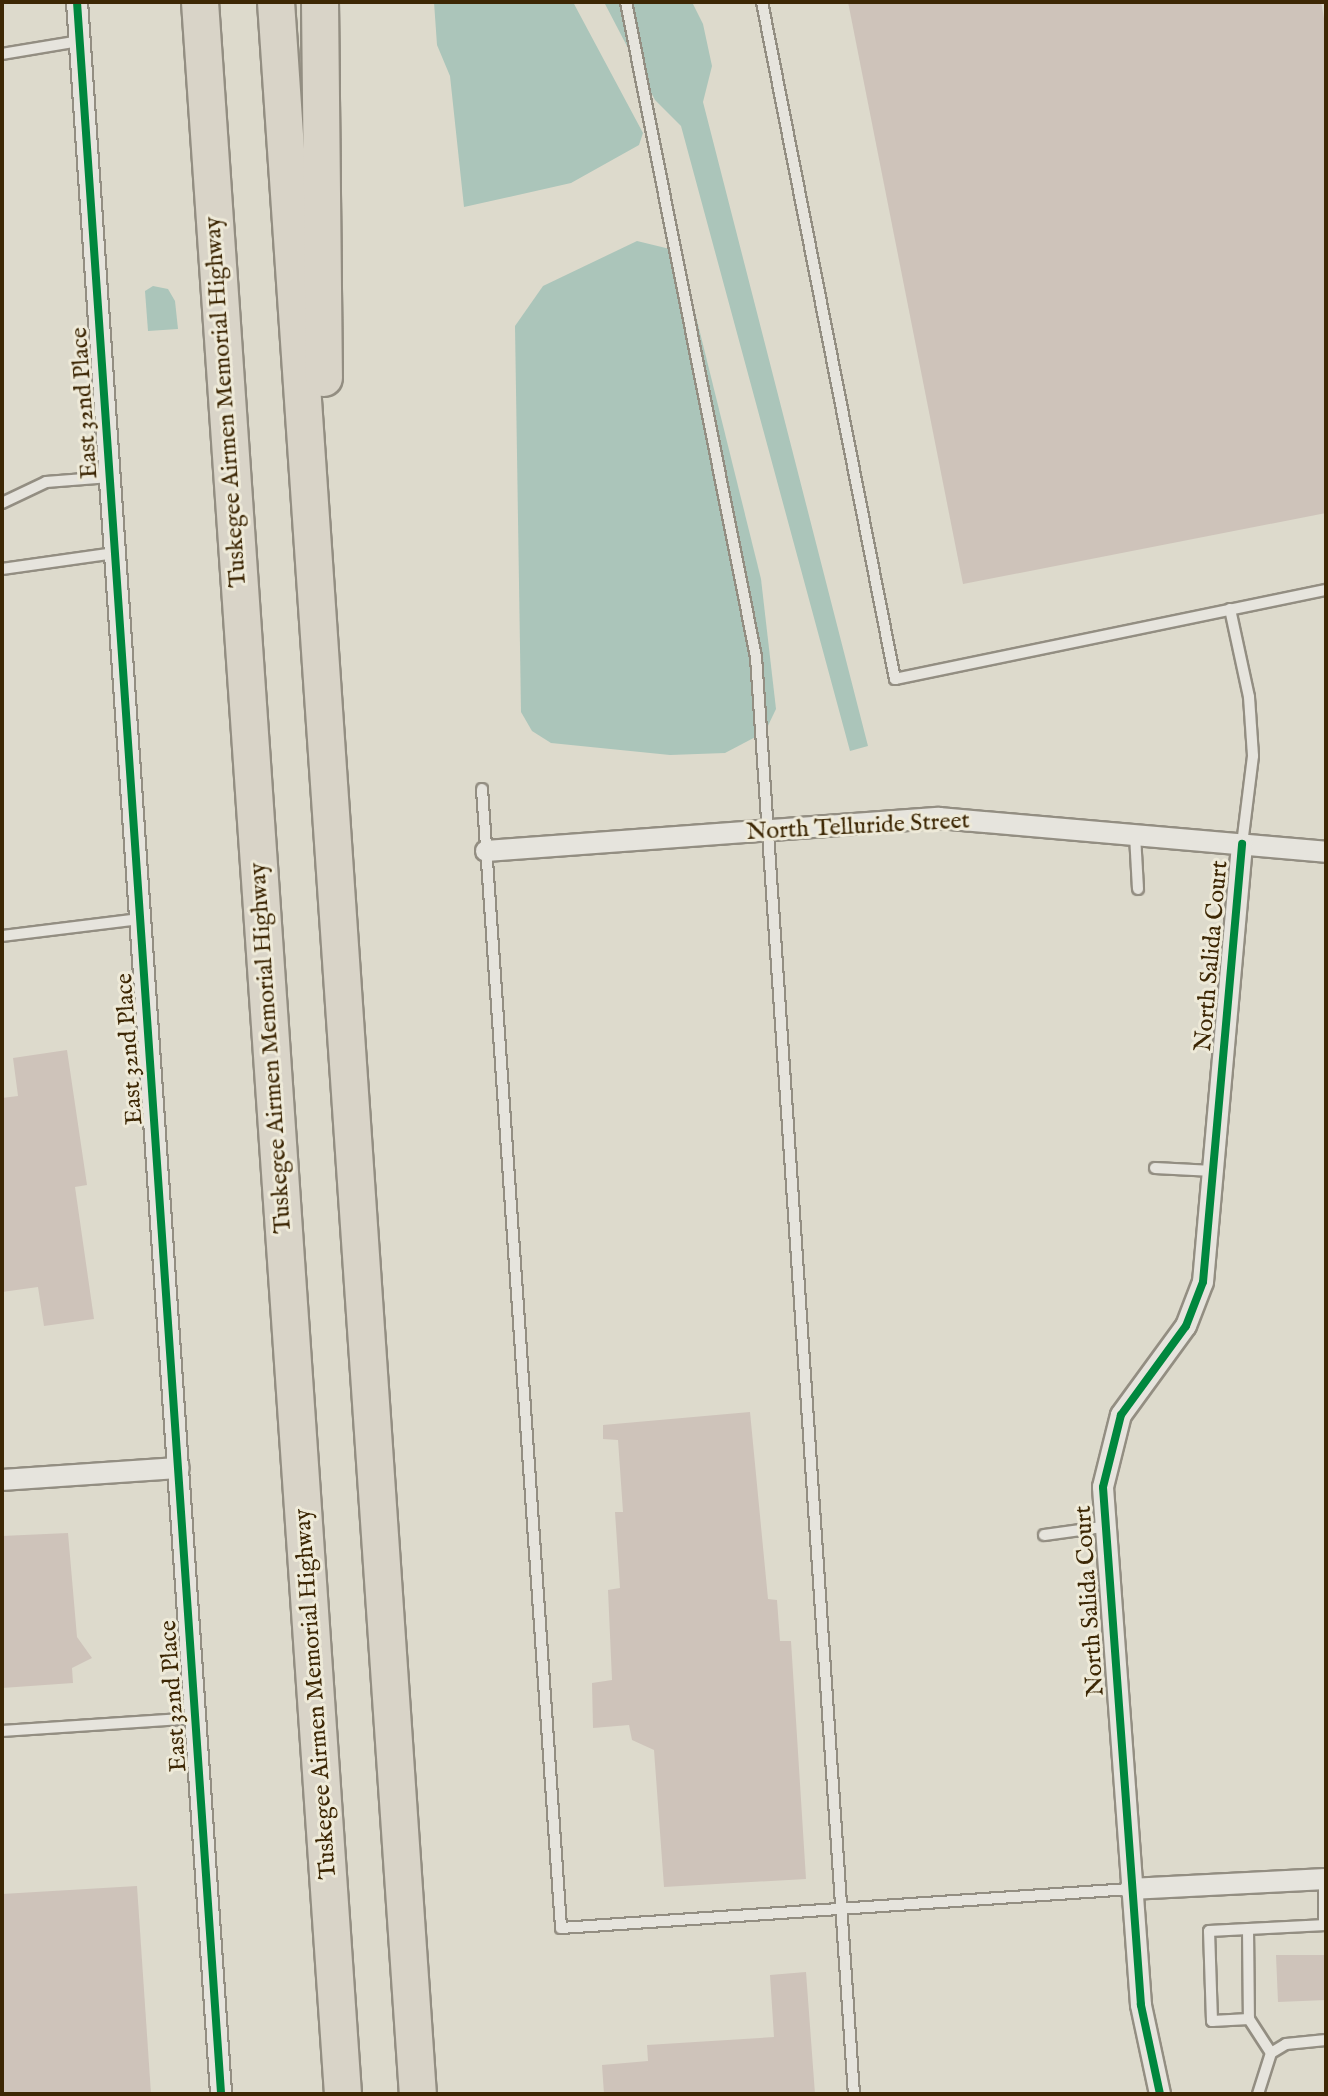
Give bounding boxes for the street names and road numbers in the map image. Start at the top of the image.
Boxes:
street label: Tuskegee Airmen Memorial Highway [199,216,253,588]
street label: East 32nd Place [65,326,105,480]
street label: North Telluride Street [746,807,970,847]
street label: North Salida Court [1189,859,1235,1053]
street label: Tuskegee Airmen Memorial Highway [244,862,298,1234]
street label: East 32nd Place [110,972,150,1126]
street label: North Salida Court [1069,1504,1111,1698]
street label: Tuskegee Airmen Memorial Highway [289,1508,343,1880]
street label: East 32nd Place [154,1619,194,1773]

